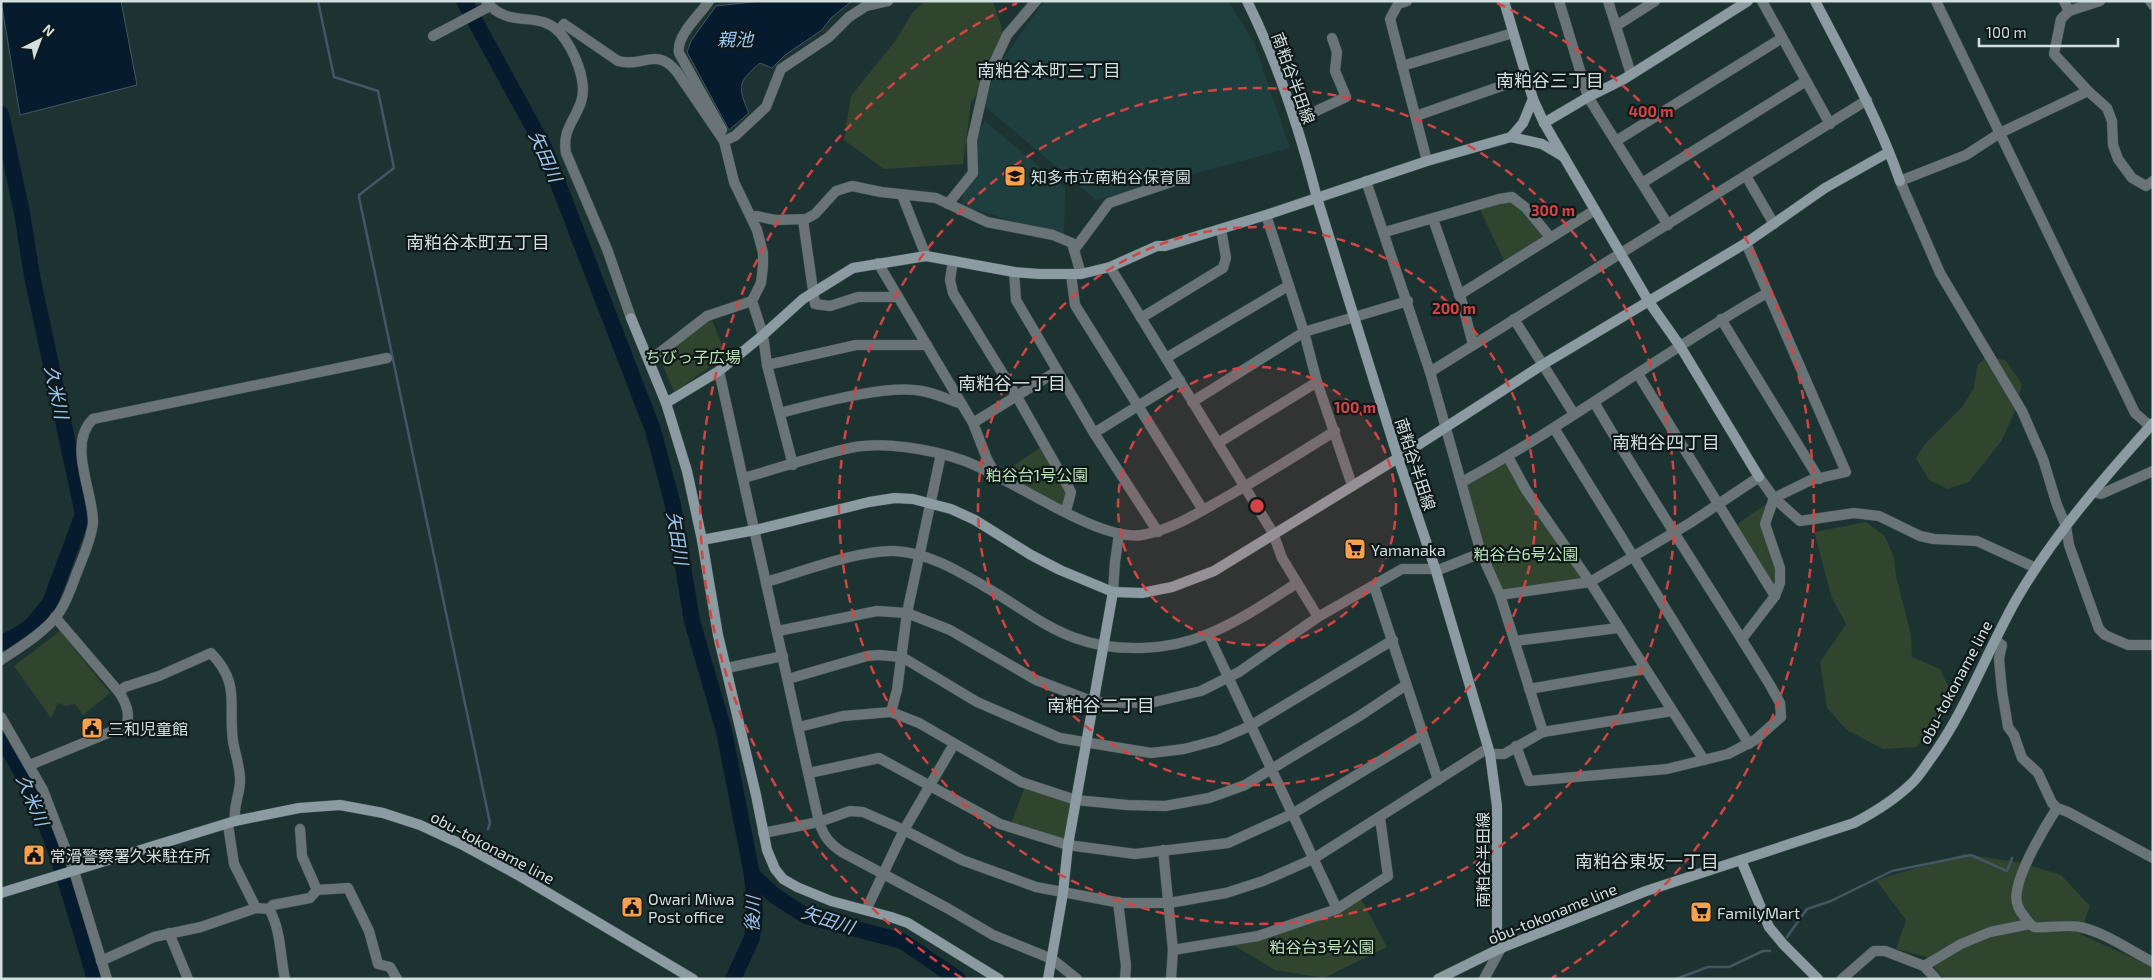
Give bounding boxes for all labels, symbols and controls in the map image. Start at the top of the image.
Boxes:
north arrow [15,15,65,65]
scale bar [1979,15,2118,47]
text: N [40,20,58,40]
text: 100 m [1986,23,2027,41]
water label: 親池 [717,28,755,50]
street label: 南粕谷半田線 [1269,30,1319,126]
district label: 南粕谷本町三丁目 [977,59,1121,81]
district label: 南粕谷三丁目 [1496,69,1604,91]
text: 400 m [1629,102,1673,120]
water label: 矢田川 [525,127,568,187]
school or university icon: 知多市立南粕谷保育園 [1003,164,1027,188]
place label: 知多市立南粕谷保育園 [1031,167,1191,186]
text: 300 m [1531,201,1575,219]
district label: 南粕谷本町五丁目 [406,231,550,253]
text: 200 m [1432,299,1476,317]
park label: ちびっ子広場 [645,347,741,366]
water label: 久米川 [41,363,74,423]
district label: 南粕谷一丁目 [958,372,1066,394]
text: 100 m [1334,398,1376,416]
street label: 南粕谷半田線 [1392,415,1440,513]
district label: 南粕谷四丁目 [1612,431,1720,453]
park label: 粕谷台1号公園 [986,465,1088,484]
centre of rings [1248,497,1266,515]
water label: 矢田川 [663,510,693,568]
supermarket icon: Yamanaka [1343,537,1367,561]
place label: Yamanaka [1371,540,1446,559]
park label: 粕谷台6号公園 [1473,544,1579,563]
street label: obu-tokoname line [1914,617,1996,747]
district label: 南粕谷二丁目 [1047,694,1155,716]
public building icon: 三和児童館 [80,716,104,740]
place label: 三和児童館 [108,719,188,738]
water label: 久米川 [12,771,54,831]
street label: obu-tokoname line [428,806,558,888]
street label: 南粕谷半田線 [1473,812,1492,908]
public building icon: 常滑警察署久米駐在所 [22,843,46,867]
place label: 常滑警察署久米駐在所 [50,846,210,865]
district label: 南粕谷東坂一丁目 [1575,850,1719,872]
street label: obu-tokoname line [1485,878,1619,948]
place label: Owari Miwa Post office [648,889,734,926]
water label: 後川 [740,894,764,932]
public building icon: Owari Miwa Post office [620,895,644,919]
water label: 矢田川 [799,900,859,938]
supermarket icon: FamilyMart [1689,900,1713,924]
place label: FamilyMart [1717,903,1800,922]
park label: 粕谷台3号公園 [1270,937,1374,956]

